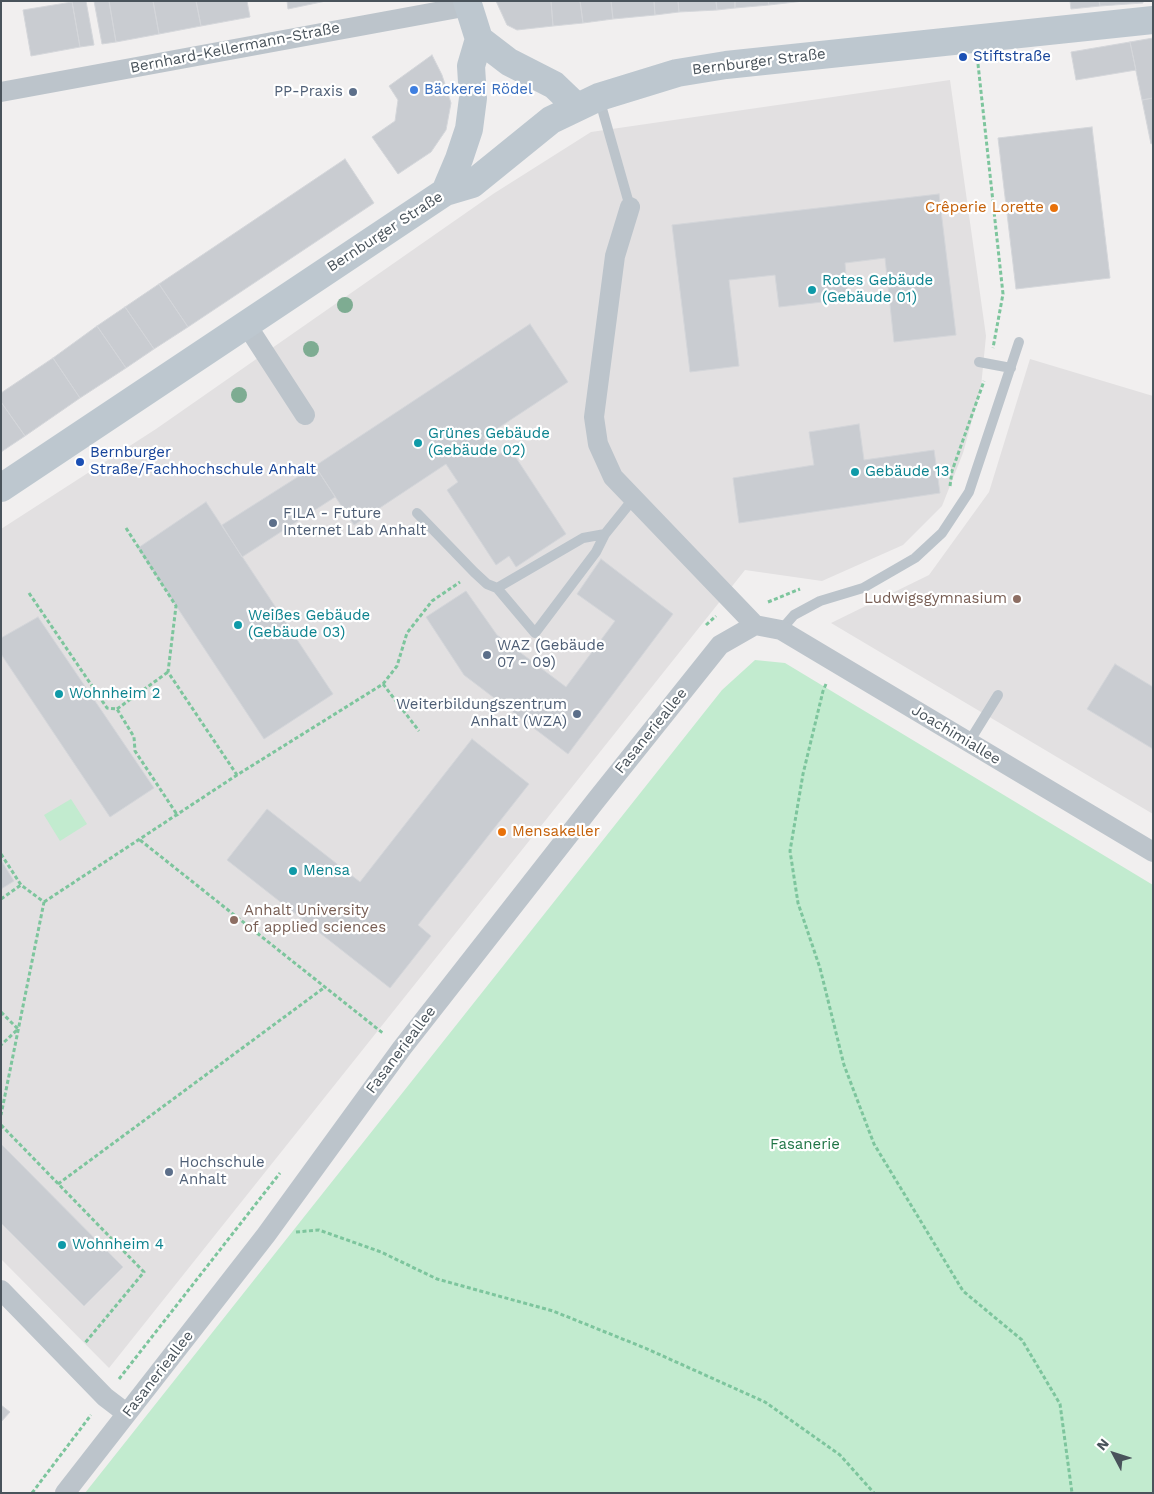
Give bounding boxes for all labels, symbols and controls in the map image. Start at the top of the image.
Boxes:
street label: Bernhard-Kellermann-Straße [129,19,341,77]
street label: Bernburger Straße [691,45,827,79]
place label: Stiftstraße [973,48,1051,66]
marker: Stiftstraße [957,51,969,63]
place label: Bäckerei Rödel [424,81,533,99]
place label: PP-Praxis [274,83,343,101]
marker: Bäckerei Rödel [408,84,420,96]
marker: PP-Praxis [347,86,359,98]
street label: Bernburger Straße [324,188,446,276]
place label: Crêperie Lorette [925,199,1044,217]
marker: Crêperie Lorette [1048,202,1060,214]
place label: Rotes Gebäude (Gebäude 01) [822,272,933,307]
marker: Rotes Gebäude (Gebäude 01) [806,284,818,296]
place label: Grünes Gebäude (Gebäude 02) [428,425,550,460]
marker: Grünes Gebäude (Gebäude 02) [412,437,424,449]
place label: Bernburger Straße/Fachhochschule Anhalt [90,444,316,479]
marker: Bernburger Straße/Fachhochschule Anhalt [74,456,86,468]
place label: Gebäude 13 [865,463,949,481]
marker: Gebäude 13 [849,466,861,478]
place label: FILA - Future Internet Lab Anhalt [283,505,426,540]
marker: FILA - Future Internet Lab Anhalt [267,517,279,529]
place label: Ludwigsgymnasium [864,590,1007,608]
marker: Ludwigsgymnasium [1011,593,1023,605]
place label: Weißes Gebäude (Gebäude 03) [248,607,370,642]
marker: Weißes Gebäude (Gebäude 03) [232,619,244,631]
place label: WAZ (Gebäude 07 - 09) [497,637,605,672]
marker: WAZ (Gebäude 07 - 09) [481,649,493,661]
place label: Wohnheim 2 [69,685,161,703]
street label: Fasanerieallee [611,685,691,777]
marker: Wohnheim 2 [53,688,65,700]
place label: Weiterbildungszentrum Anhalt (WZA) [396,696,567,731]
street label: Joachimiallee [908,701,1004,769]
marker: Weiterbildungszentrum Anhalt (WZA) [571,708,583,720]
place label: Mensakeller [512,823,600,841]
marker: Mensakeller [496,826,508,838]
place label: Mensa [303,862,350,880]
marker: Mensa [287,865,299,877]
place label: Anhalt University of applied sciences [244,902,386,937]
marker: Anhalt University of applied sciences [228,914,240,926]
street label: Fasanerieallee [362,1003,440,1097]
park label: Fasanerie [770,1136,840,1154]
place label: Hochschule Anhalt [179,1154,265,1189]
marker: Hochschule Anhalt [163,1166,175,1178]
place label: Wohnheim 4 [72,1236,164,1254]
marker: Wohnheim 4 [56,1239,68,1251]
street label: Fasanerieallee [119,1327,197,1421]
north arrow [1089,1429,1139,1479]
text: N [1093,1435,1112,1453]

